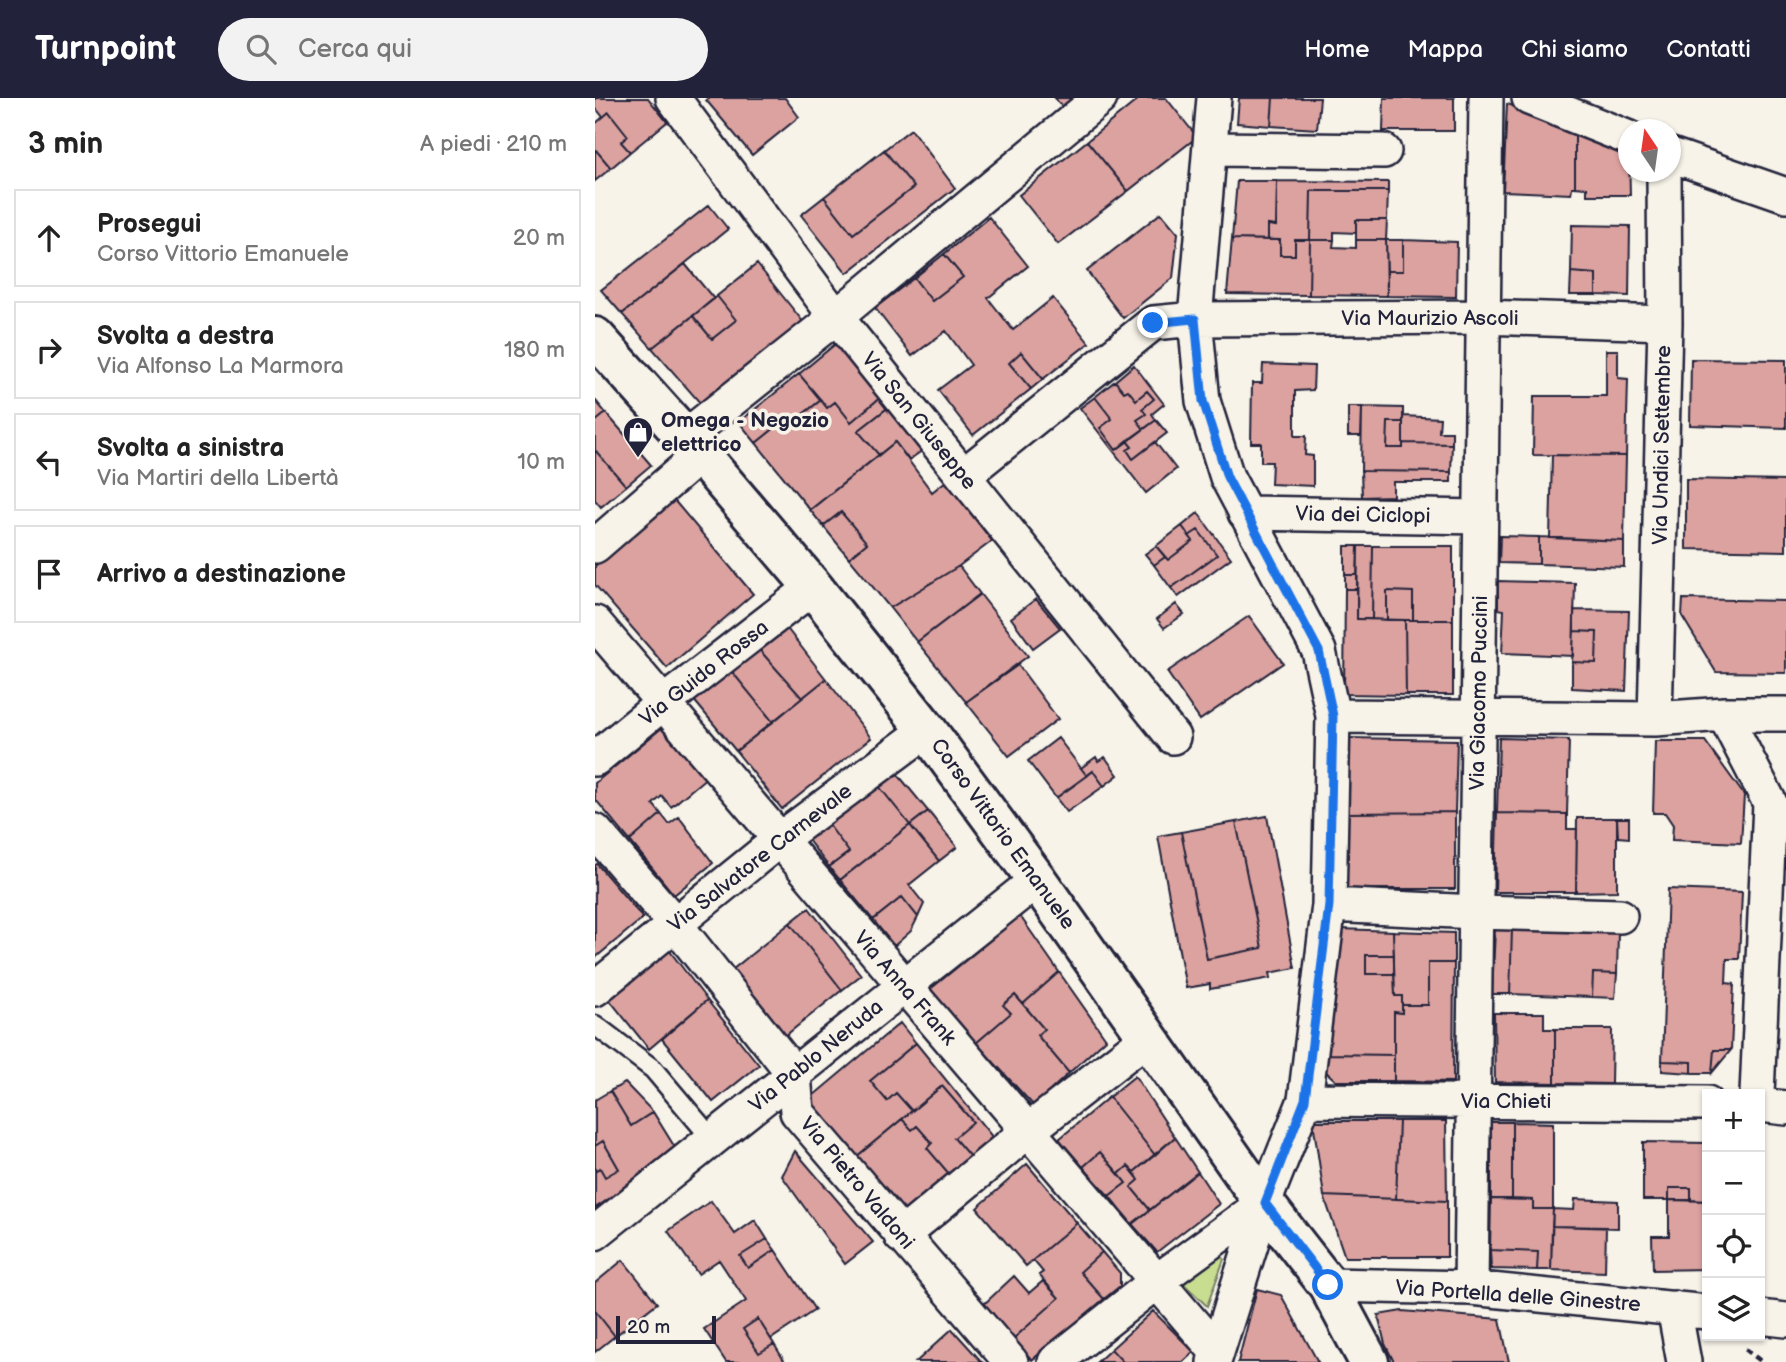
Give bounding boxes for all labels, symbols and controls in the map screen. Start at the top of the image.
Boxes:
search box [218,18,708,81]
text: Turnpoint [35,29,176,69]
icon: search [242,30,280,68]
text: Cerca qui [298,34,412,65]
text: Home [1304,35,1369,64]
text: Mappa [1407,35,1483,64]
text: Chi siamo [1521,35,1628,64]
text: Contatti [1666,35,1751,64]
north arrow [1618,119,1681,182]
text: 3 min [28,126,103,162]
text: A piedi · 210 m [420,130,567,158]
text: Prosegui [97,209,201,240]
icon: ahead [30,219,68,257]
text: 20 m [513,224,565,252]
text: Corso Vittorio Emanuele [97,240,349,268]
street label: Via Maurizio Ascoli [1341,306,1519,331]
route end [1137,307,1168,338]
text: Svolta a destra [97,321,274,352]
icon: right [30,331,68,369]
text: 180 m [504,336,565,364]
street label: Via Undici Settembre [1648,345,1676,545]
street label: Via San Giuseppe [856,347,982,495]
text: Via Alfonso La Marmora [97,352,344,380]
place label: Omega - Negozio elettrico [661,408,829,457]
shop icon: Omega - Negozio elettrico [621,415,655,459]
text: Svolta a sinistra [97,433,284,464]
icon: left [30,443,68,481]
text: 10 m [517,448,565,476]
text: Via Martiri della Libertà [97,464,339,492]
street label: Via dei Ciclopi [1295,501,1431,529]
icon: arrive [30,555,68,593]
text: Arrivo a destinazione [97,559,346,590]
street label: Via Giacomo Puccini [1465,595,1493,791]
street label: Via Guido Rossa [634,615,774,731]
street label: Corso Vittorio Emanuele [925,734,1081,934]
street label: Via Salvatore Carnevale [663,778,857,938]
street label: Via Anna Frank [849,926,962,1051]
street label: Via Pablo Neruda [744,994,888,1118]
street label: Via Chieti [1461,1089,1551,1114]
map controls [1702,1089,1765,1341]
button: + [1702,1089,1765,1152]
street label: Via Pietro Valdoni [794,1112,920,1254]
button: − [1702,1152,1765,1215]
button: locate [1702,1215,1765,1278]
route start [1312,1269,1343,1300]
street label: Via Portella delle Ginestre [1394,1275,1642,1317]
button: layers [1702,1278,1765,1341]
scale bar [616,1313,716,1345]
text: 20 m [627,1316,670,1339]

